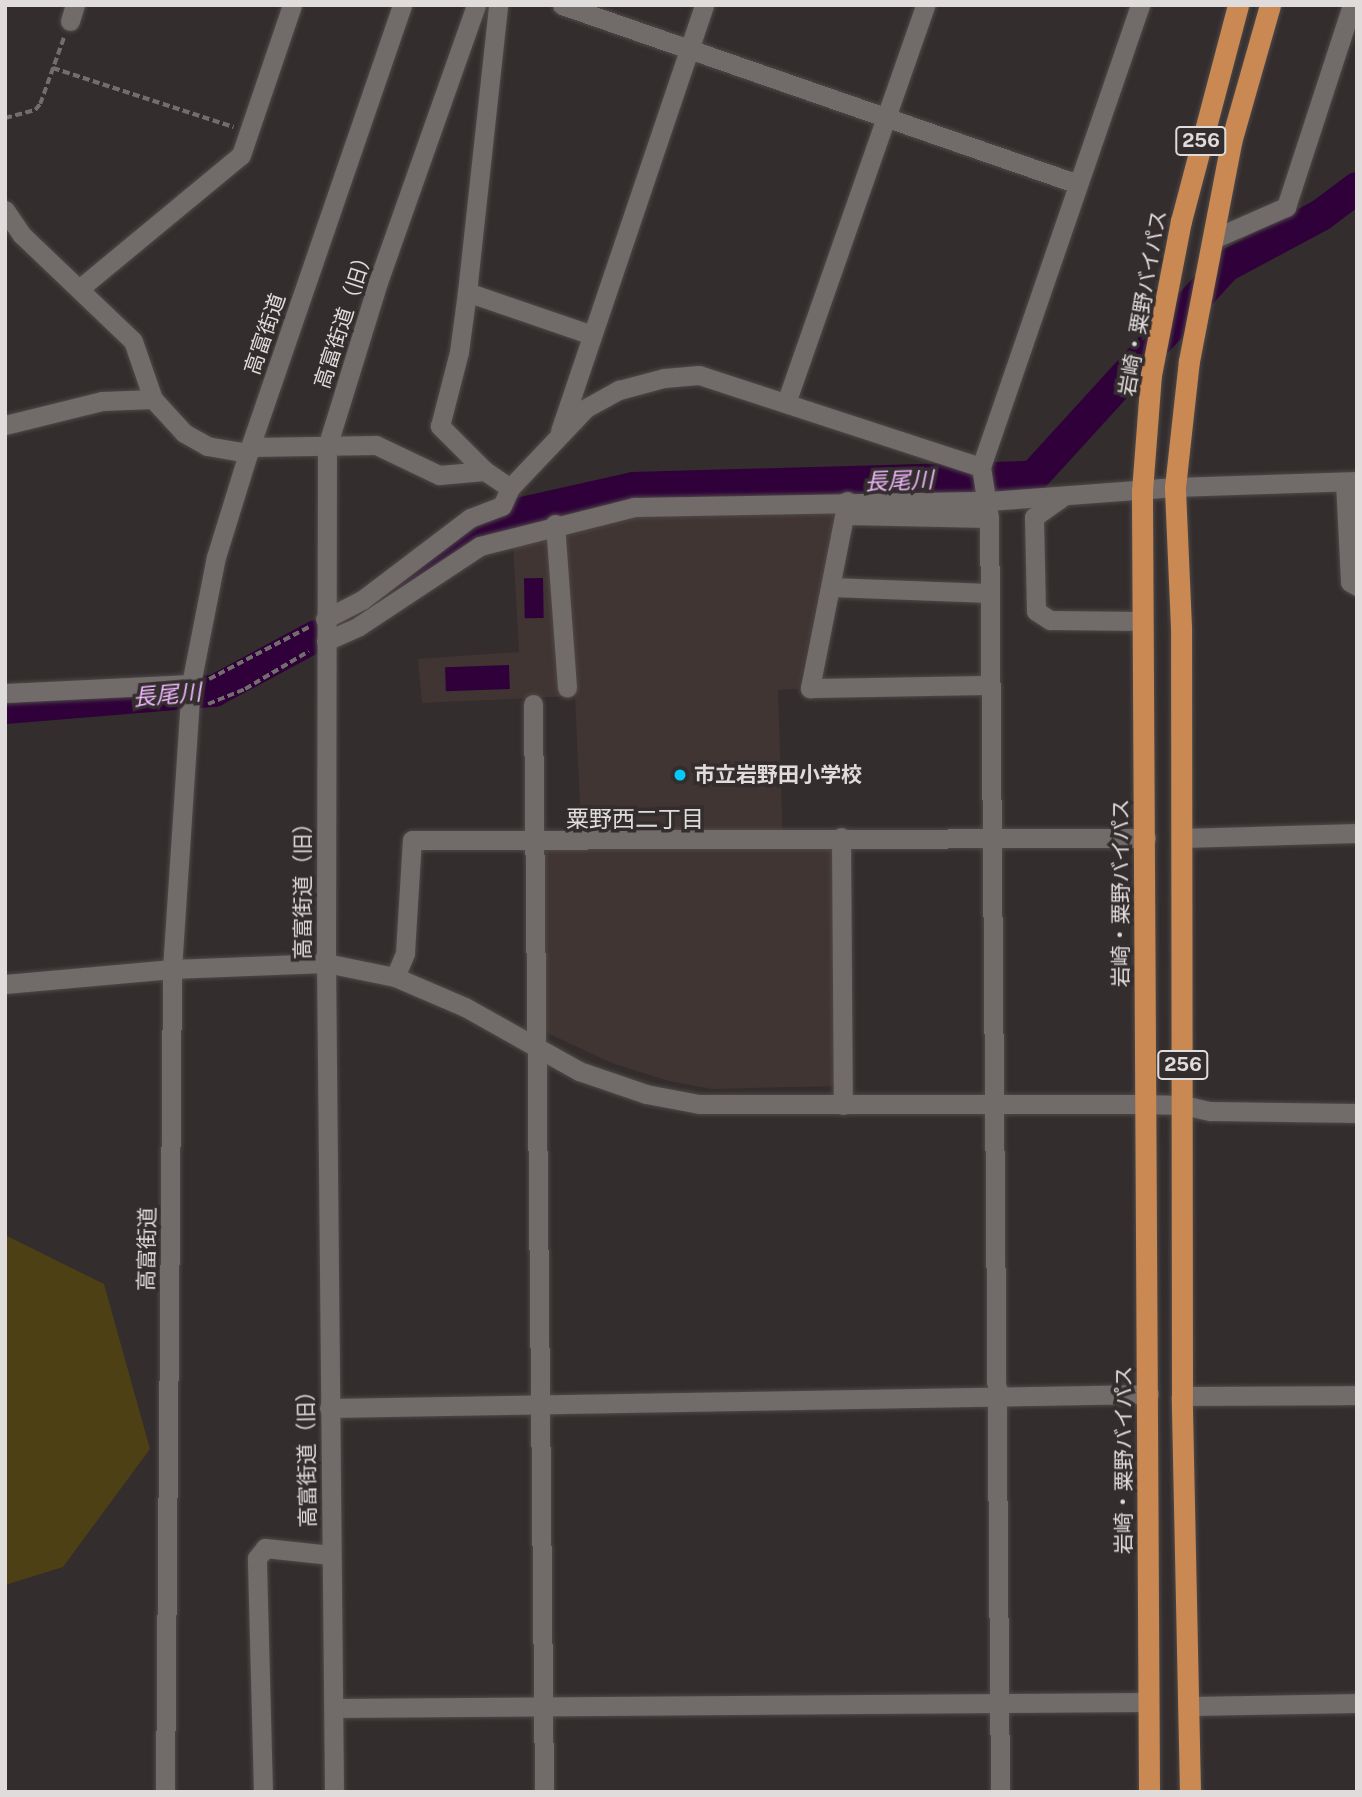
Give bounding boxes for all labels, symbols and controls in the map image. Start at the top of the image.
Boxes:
road number: 256 [1175,125,1227,156]
street label: 岩崎・粟野バイパス [1114,208,1172,398]
street label: 高富街道（旧） [309,244,379,392]
street label: 高富街道 [239,290,291,378]
water label: 長尾川 [864,466,934,496]
water label: 長尾川 [131,678,203,712]
place label: 市立岩野田小学校 [694,762,862,788]
marker: 市立岩野田小学校 [672,767,688,783]
street label: 岩崎・粟野バイパス [1108,799,1134,987]
district label: 粟野西二丁目 [566,805,704,833]
street label: 高富街道（旧） [290,813,316,959]
road number: 256 [1157,1050,1209,1080]
street label: 高富街道 [134,1207,160,1291]
street label: 岩崎・粟野バイパス [1111,1366,1137,1554]
street label: 高富街道（旧） [293,1380,321,1528]

